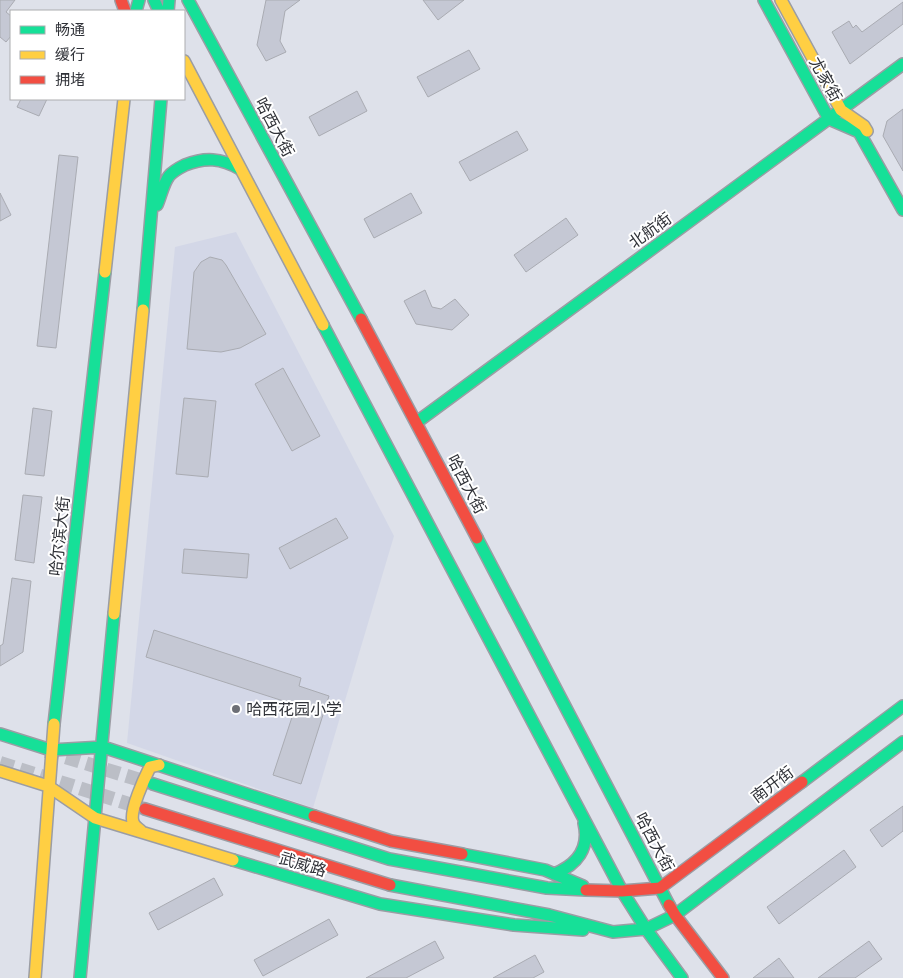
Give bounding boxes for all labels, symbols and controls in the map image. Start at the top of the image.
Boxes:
legend [10,10,185,100]
text: 畅通 [55,20,85,39]
text: 缓行 [55,45,85,64]
street label: 尤家街 [806,53,846,105]
text: 拥堵 [55,70,85,89]
street label: 哈西大街 [251,94,299,160]
street label: 北航街 [625,208,675,252]
street label: 哈西大街 [443,451,491,517]
street label: 哈尔滨大街 [45,495,73,577]
place label: 哈西花园小学 [246,699,342,719]
marker: 哈西花园小学 [230,703,242,715]
street label: 南开街 [747,762,797,806]
street label: 哈西大街 [631,809,679,875]
street label: 武威路 [277,847,329,881]

